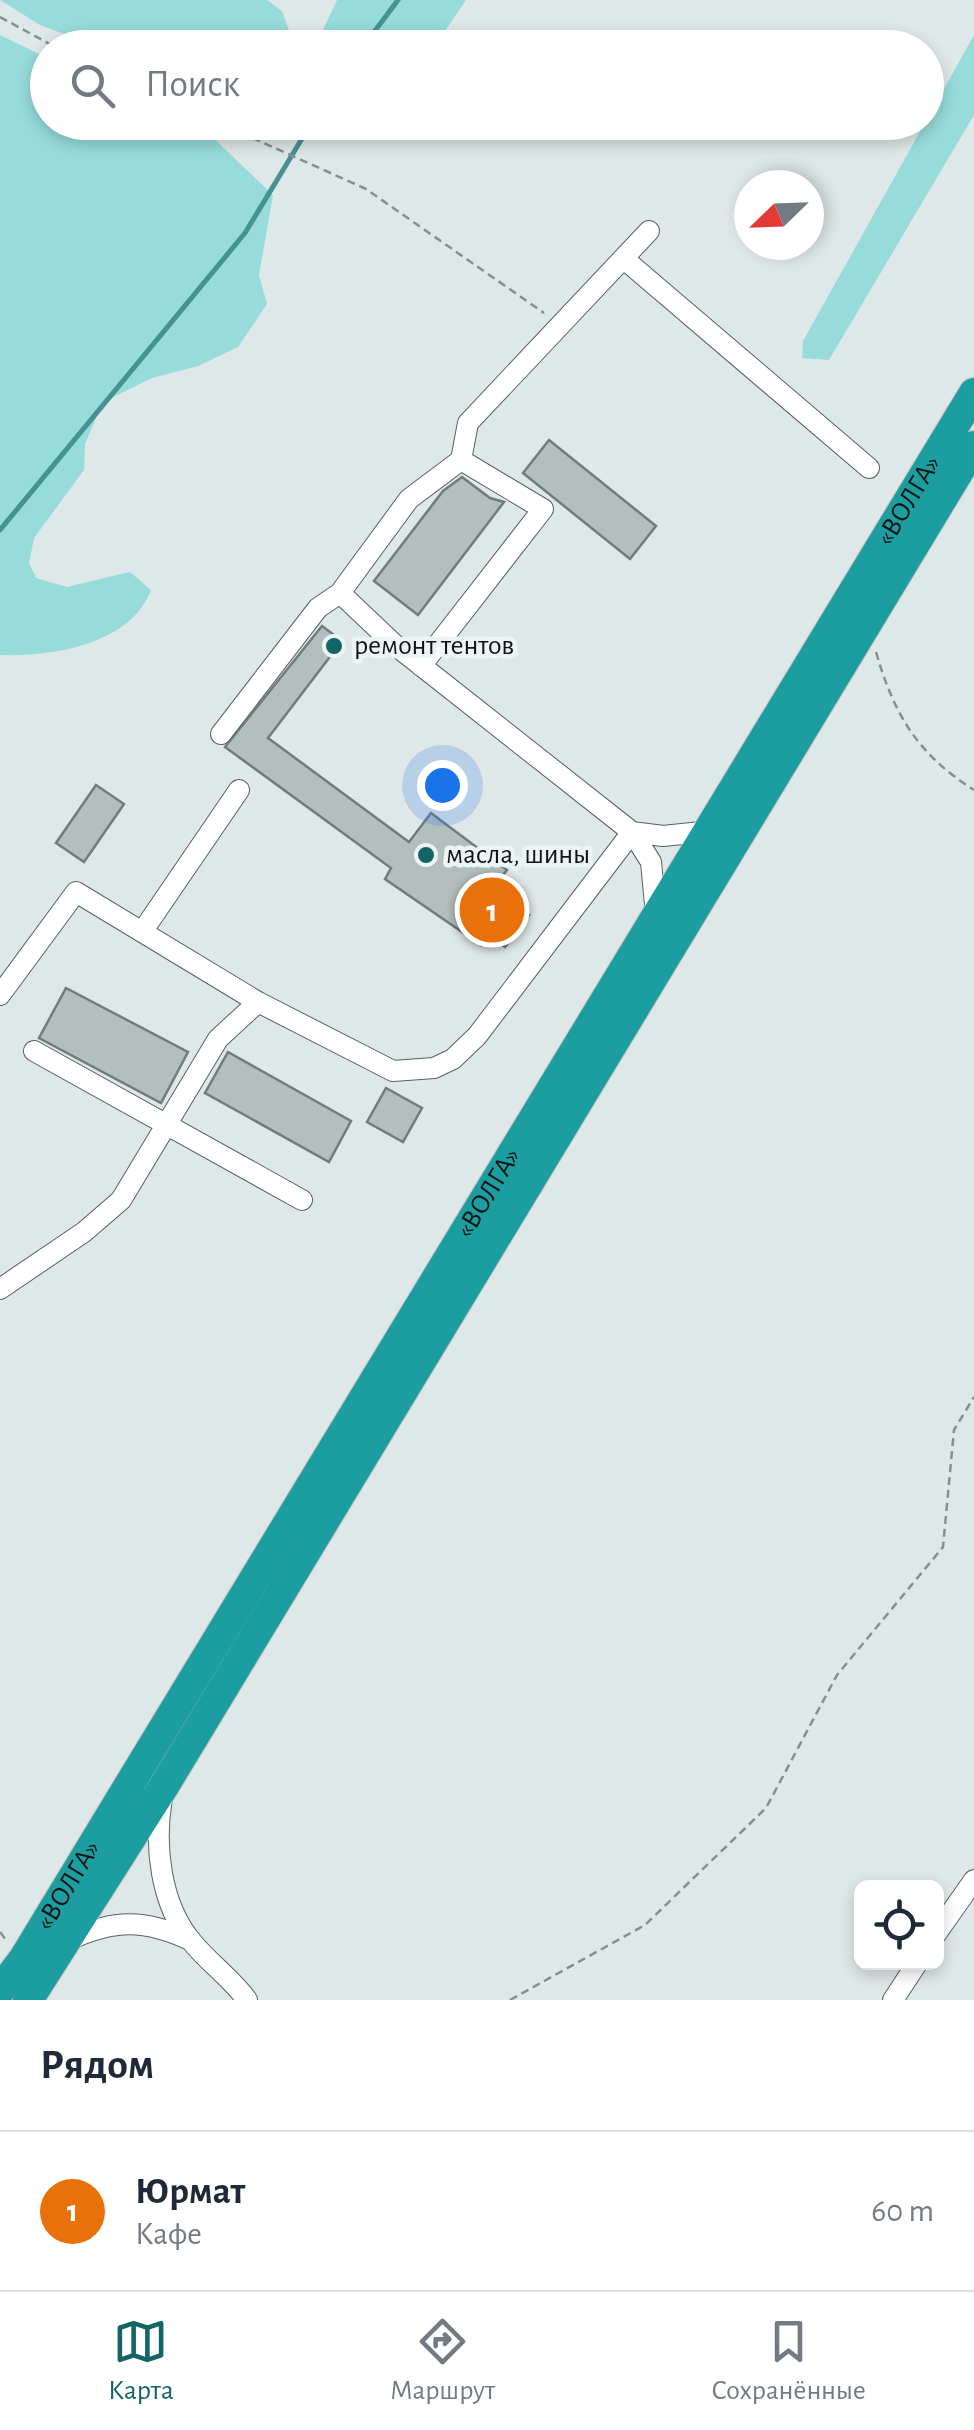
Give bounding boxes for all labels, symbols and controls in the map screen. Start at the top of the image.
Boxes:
search box [30,30,944,140]
icon: search [65,58,120,113]
text: Поиск [145,66,240,104]
north arrow [734,170,824,260]
street label: «ВОЛГА» [871,451,947,551]
place label: ремонт тентов [354,632,514,660]
marker: ремонт тентов [323,635,345,657]
your location [417,760,468,811]
place label: масла, шины [446,841,590,869]
marker: масла, шины [415,844,437,866]
pin: 1 [460,872,524,948]
street label: «ВОЛГА» [451,1143,526,1243]
street label: «ВОЛГА» [30,1835,106,1935]
map controls [854,1880,944,1970]
button: locate [854,1880,944,1970]
text: Рядом [40,2044,154,2086]
text: Юрмат [135,2173,245,2211]
text: 1 [67,2195,78,2227]
text: 60 m [871,2195,934,2227]
text: Кафе [135,2218,202,2250]
tab: Карта [108,2314,174,2408]
tab: Маршрут [390,2314,495,2408]
tab: Сохранённые [711,2314,866,2408]

